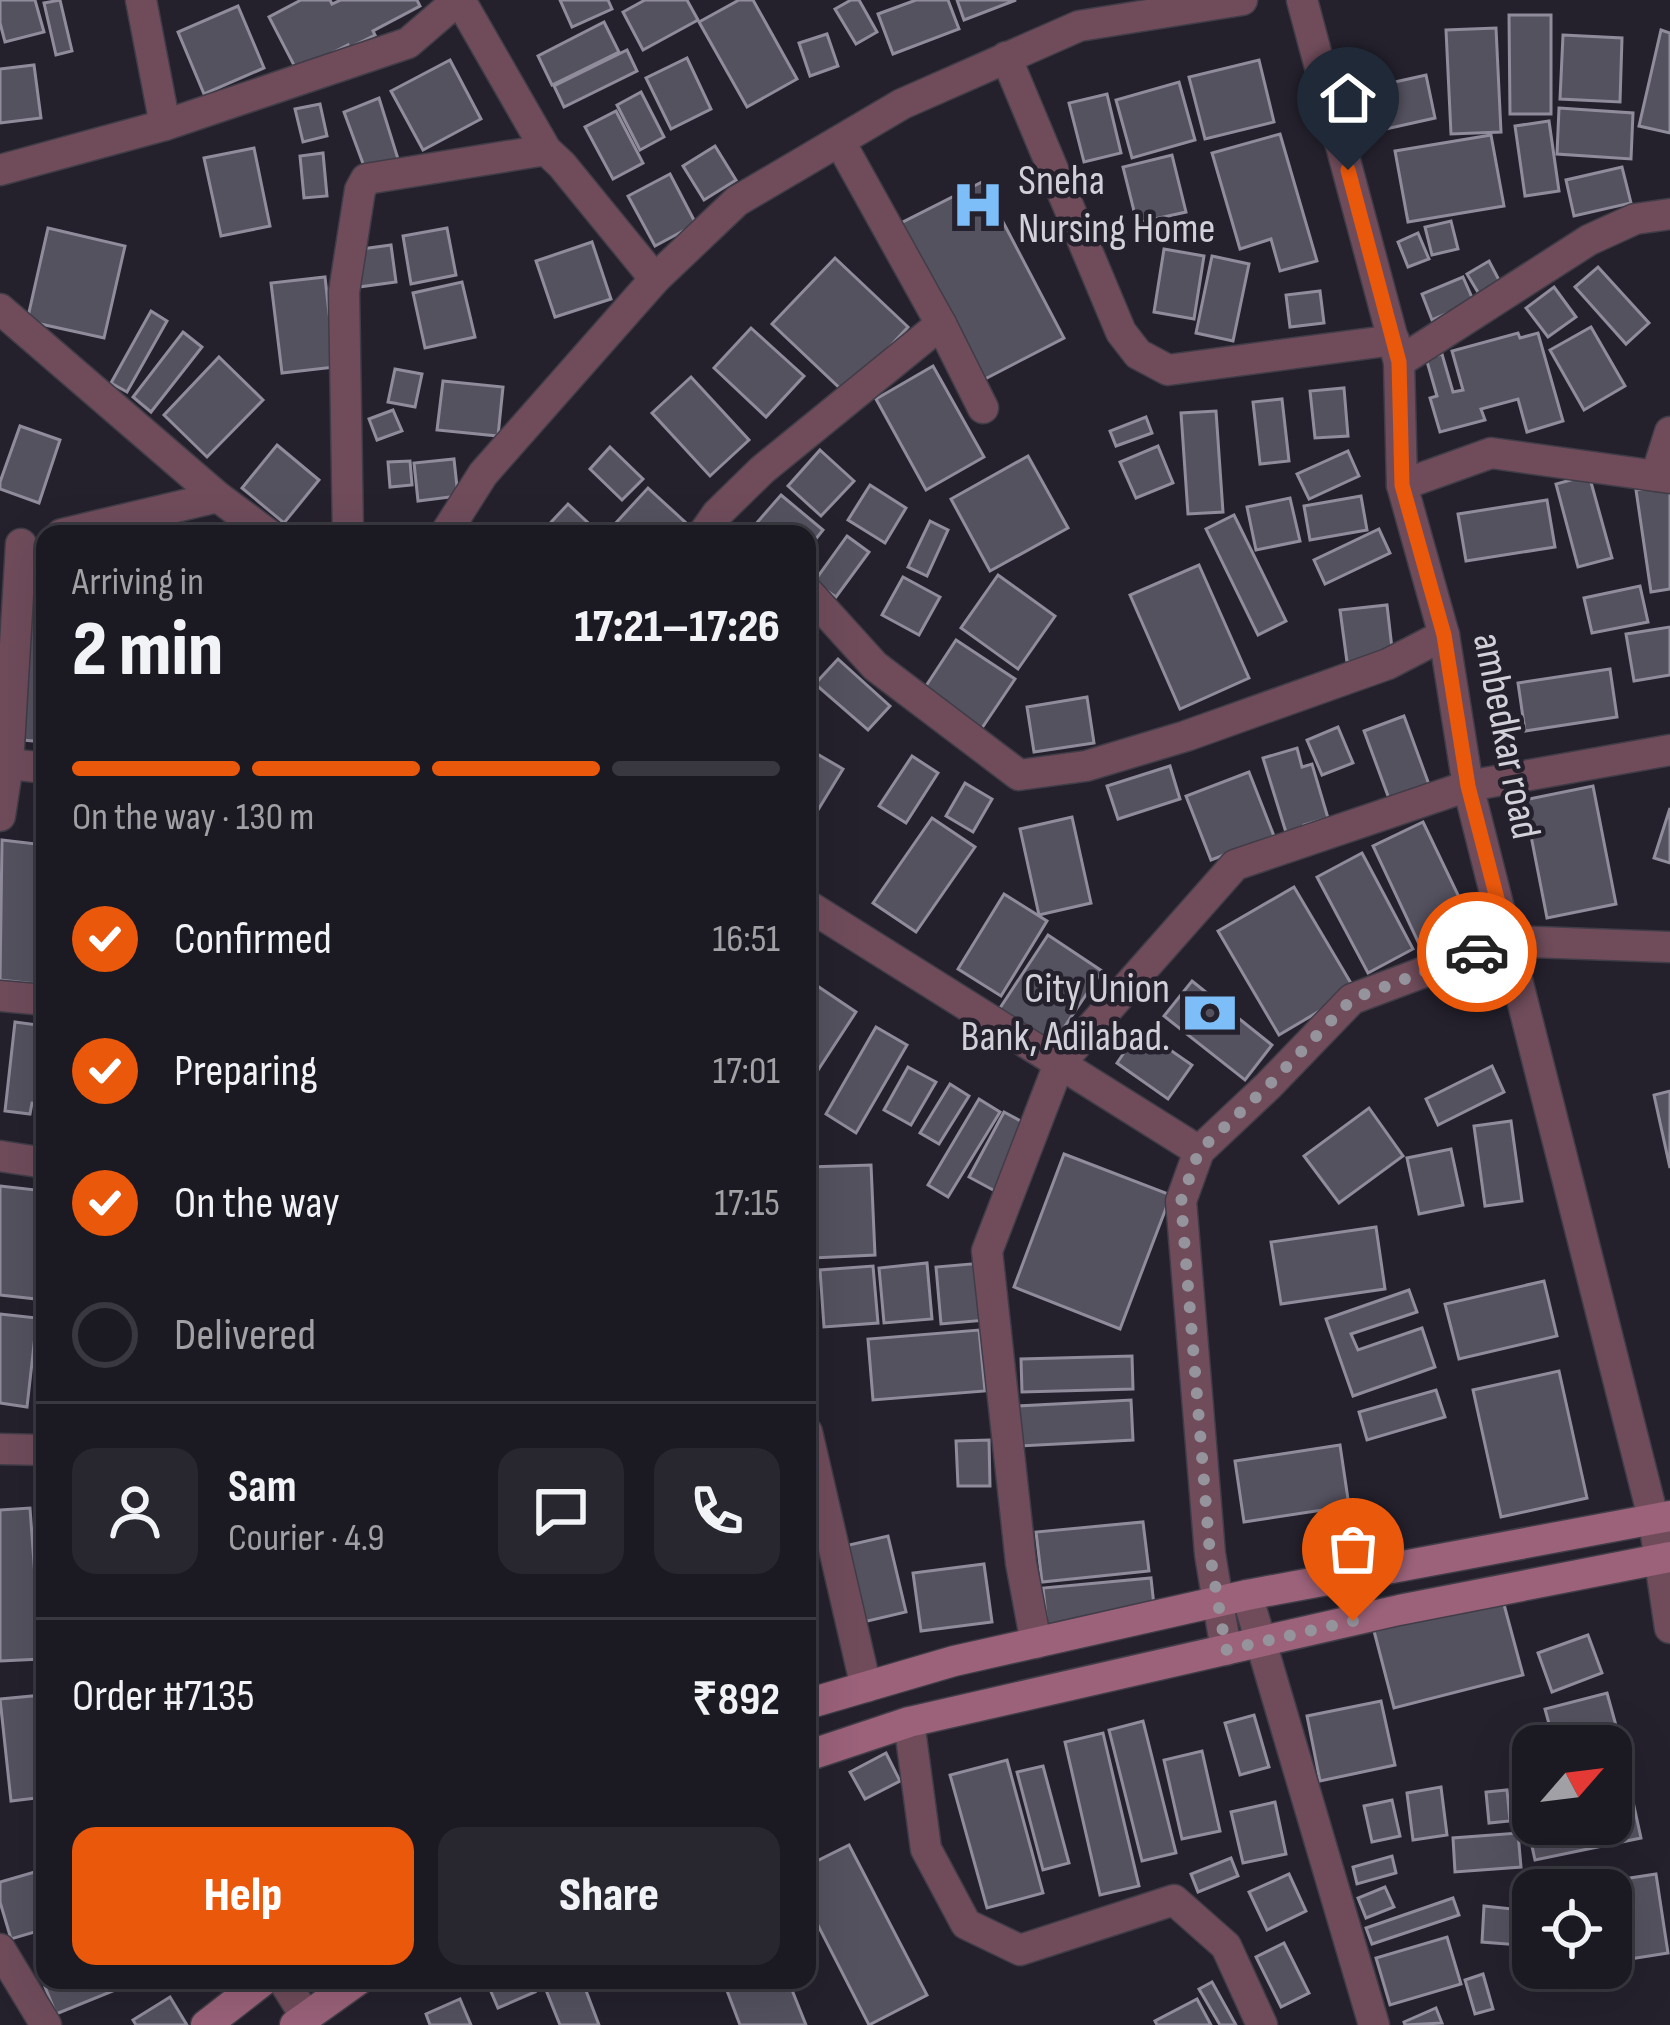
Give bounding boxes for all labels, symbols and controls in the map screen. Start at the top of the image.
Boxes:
pin [1297,47,1399,170]
icon: home [1315,65,1381,131]
place label: Sneha Nursing Home [1018,156,1215,255]
hospital icon: Sneha Nursing Home [949,176,1007,234]
text: Arriving in [72,559,204,606]
text: 17:21–17:26 [575,600,780,655]
text: 2 min [72,604,223,697]
street label: ambedkar road [1461,629,1551,843]
text: On the way · 130 m [72,794,314,841]
courier [1417,892,1537,1012]
icon: check [72,906,138,972]
text: Confirmed [174,912,332,967]
text: 16:51 [713,916,780,963]
icon: car [1444,919,1510,985]
place label: City Union Bank, Adilabad. [961,964,1170,1063]
bank icon: City Union Bank, Adilabad. [1181,984,1239,1042]
icon: check [72,1038,138,1104]
text: Preparing [174,1044,318,1099]
text: 17:01 [713,1048,780,1095]
icon: check [72,1170,138,1236]
text: On the way [174,1176,340,1231]
text: 17:15 [714,1180,780,1227]
text: Delivered [174,1308,316,1363]
button: person [72,1448,198,1574]
button: chat [498,1448,624,1574]
button: phone [654,1448,780,1574]
text: Sam [228,1460,297,1515]
pin [1302,1498,1404,1621]
text: Courier · 4.9 [228,1515,385,1562]
icon: bag [1320,1516,1386,1582]
text: Order #7135 [72,1669,255,1724]
text: ₹892 [692,1673,780,1728]
north arrow [1512,1725,1632,1845]
map controls [1512,1725,1632,1989]
button: Help [72,1827,414,1965]
button: Share [438,1827,780,1965]
button: locate [1512,1869,1632,1989]

